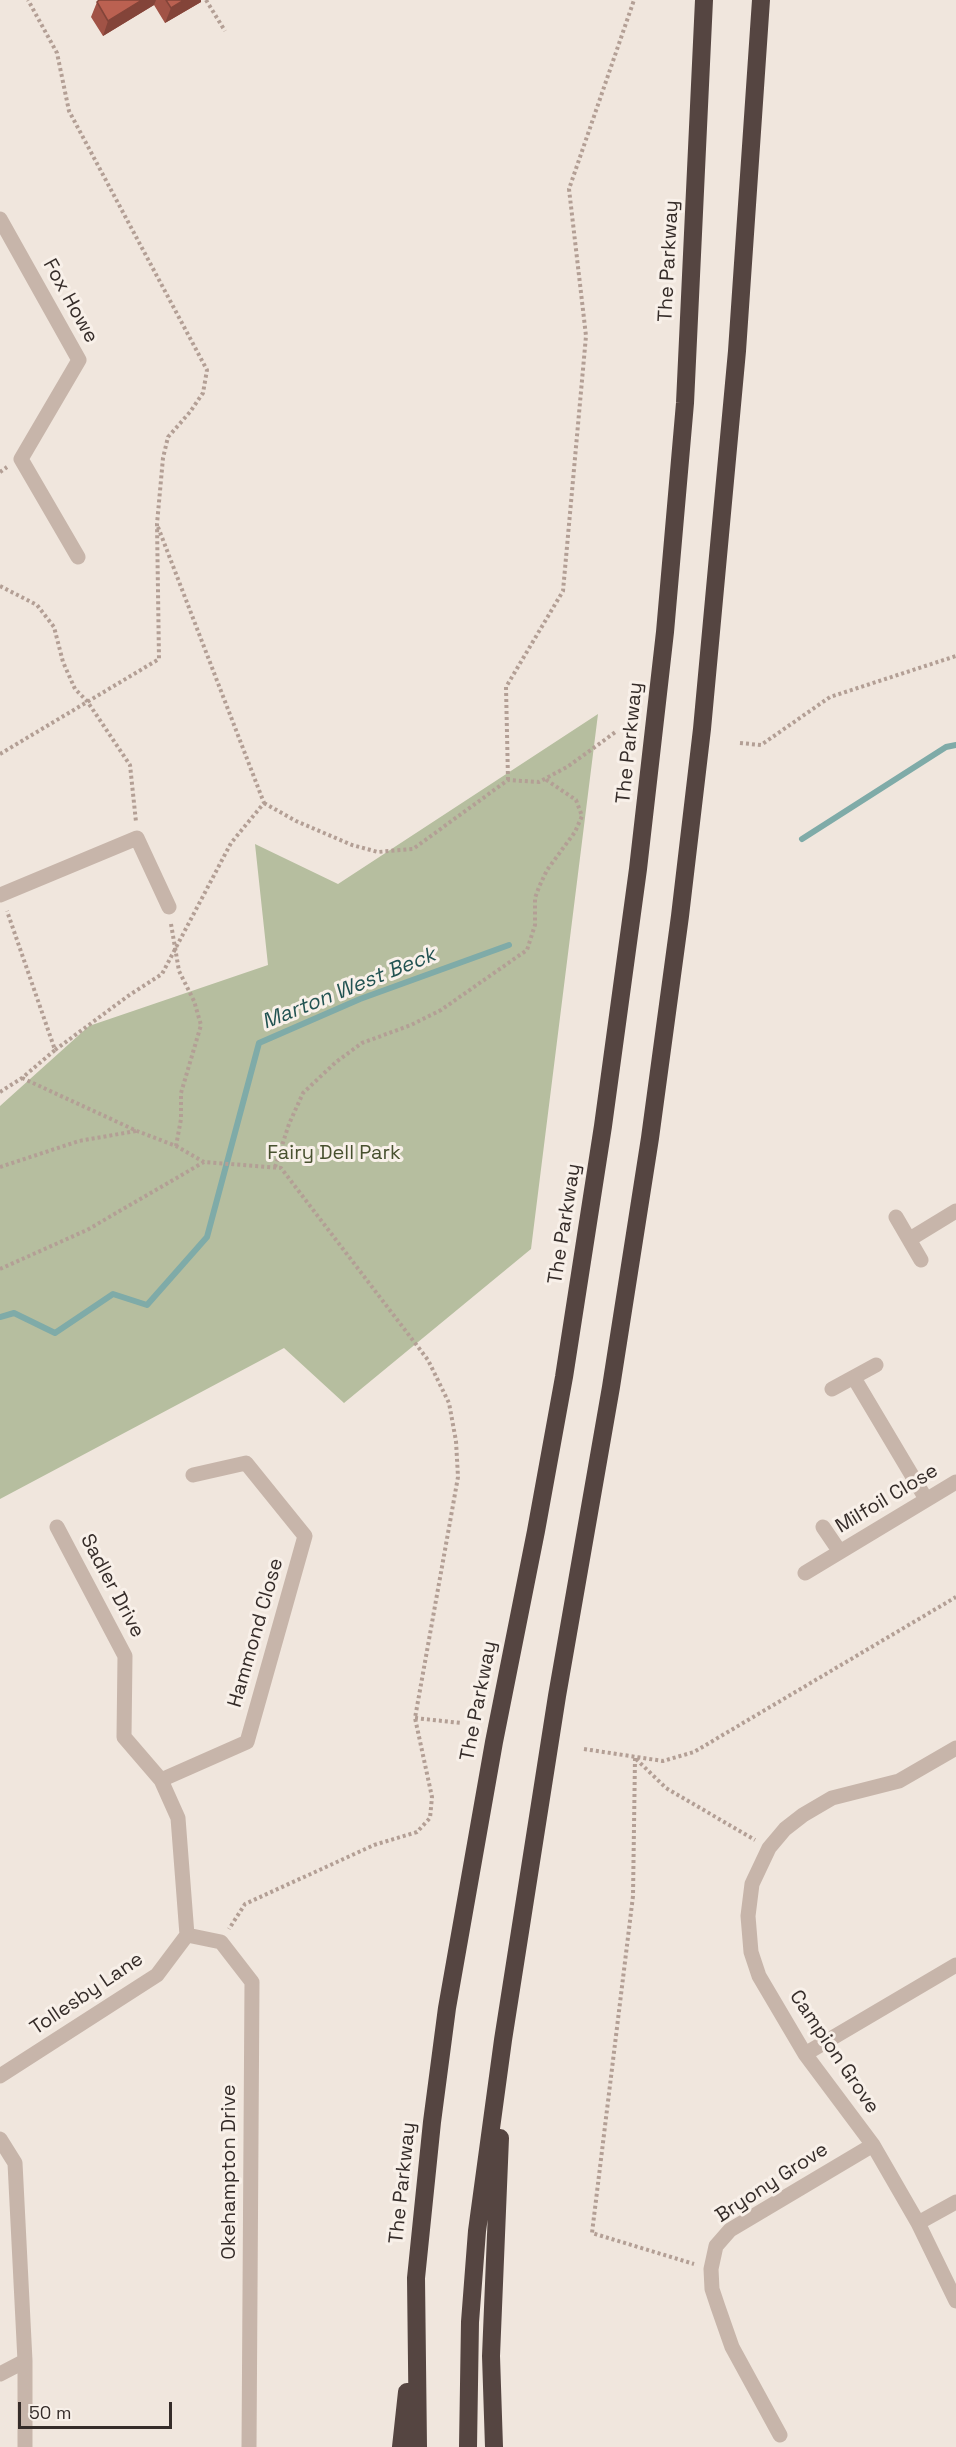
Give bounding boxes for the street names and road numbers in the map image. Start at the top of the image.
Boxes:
street label: The Parkway [654,199,684,323]
street label: Fox Howe [37,255,103,347]
street label: The Parkway [612,681,648,805]
street label: The Parkway [544,1162,586,1286]
street label: Milfoil Close [831,1459,943,1539]
street label: Sadler Drive [75,1530,149,1642]
street label: Hammond Close [223,1556,289,1710]
street label: The Parkway [456,1639,502,1763]
street label: Tollesby Lane [26,1947,148,2041]
street label: Campion Grove [784,1986,884,2118]
street label: Okehampton Drive [218,2084,242,2260]
street label: The Parkway [385,2121,421,2245]
street label: Bryony Grove [711,2138,833,2228]

